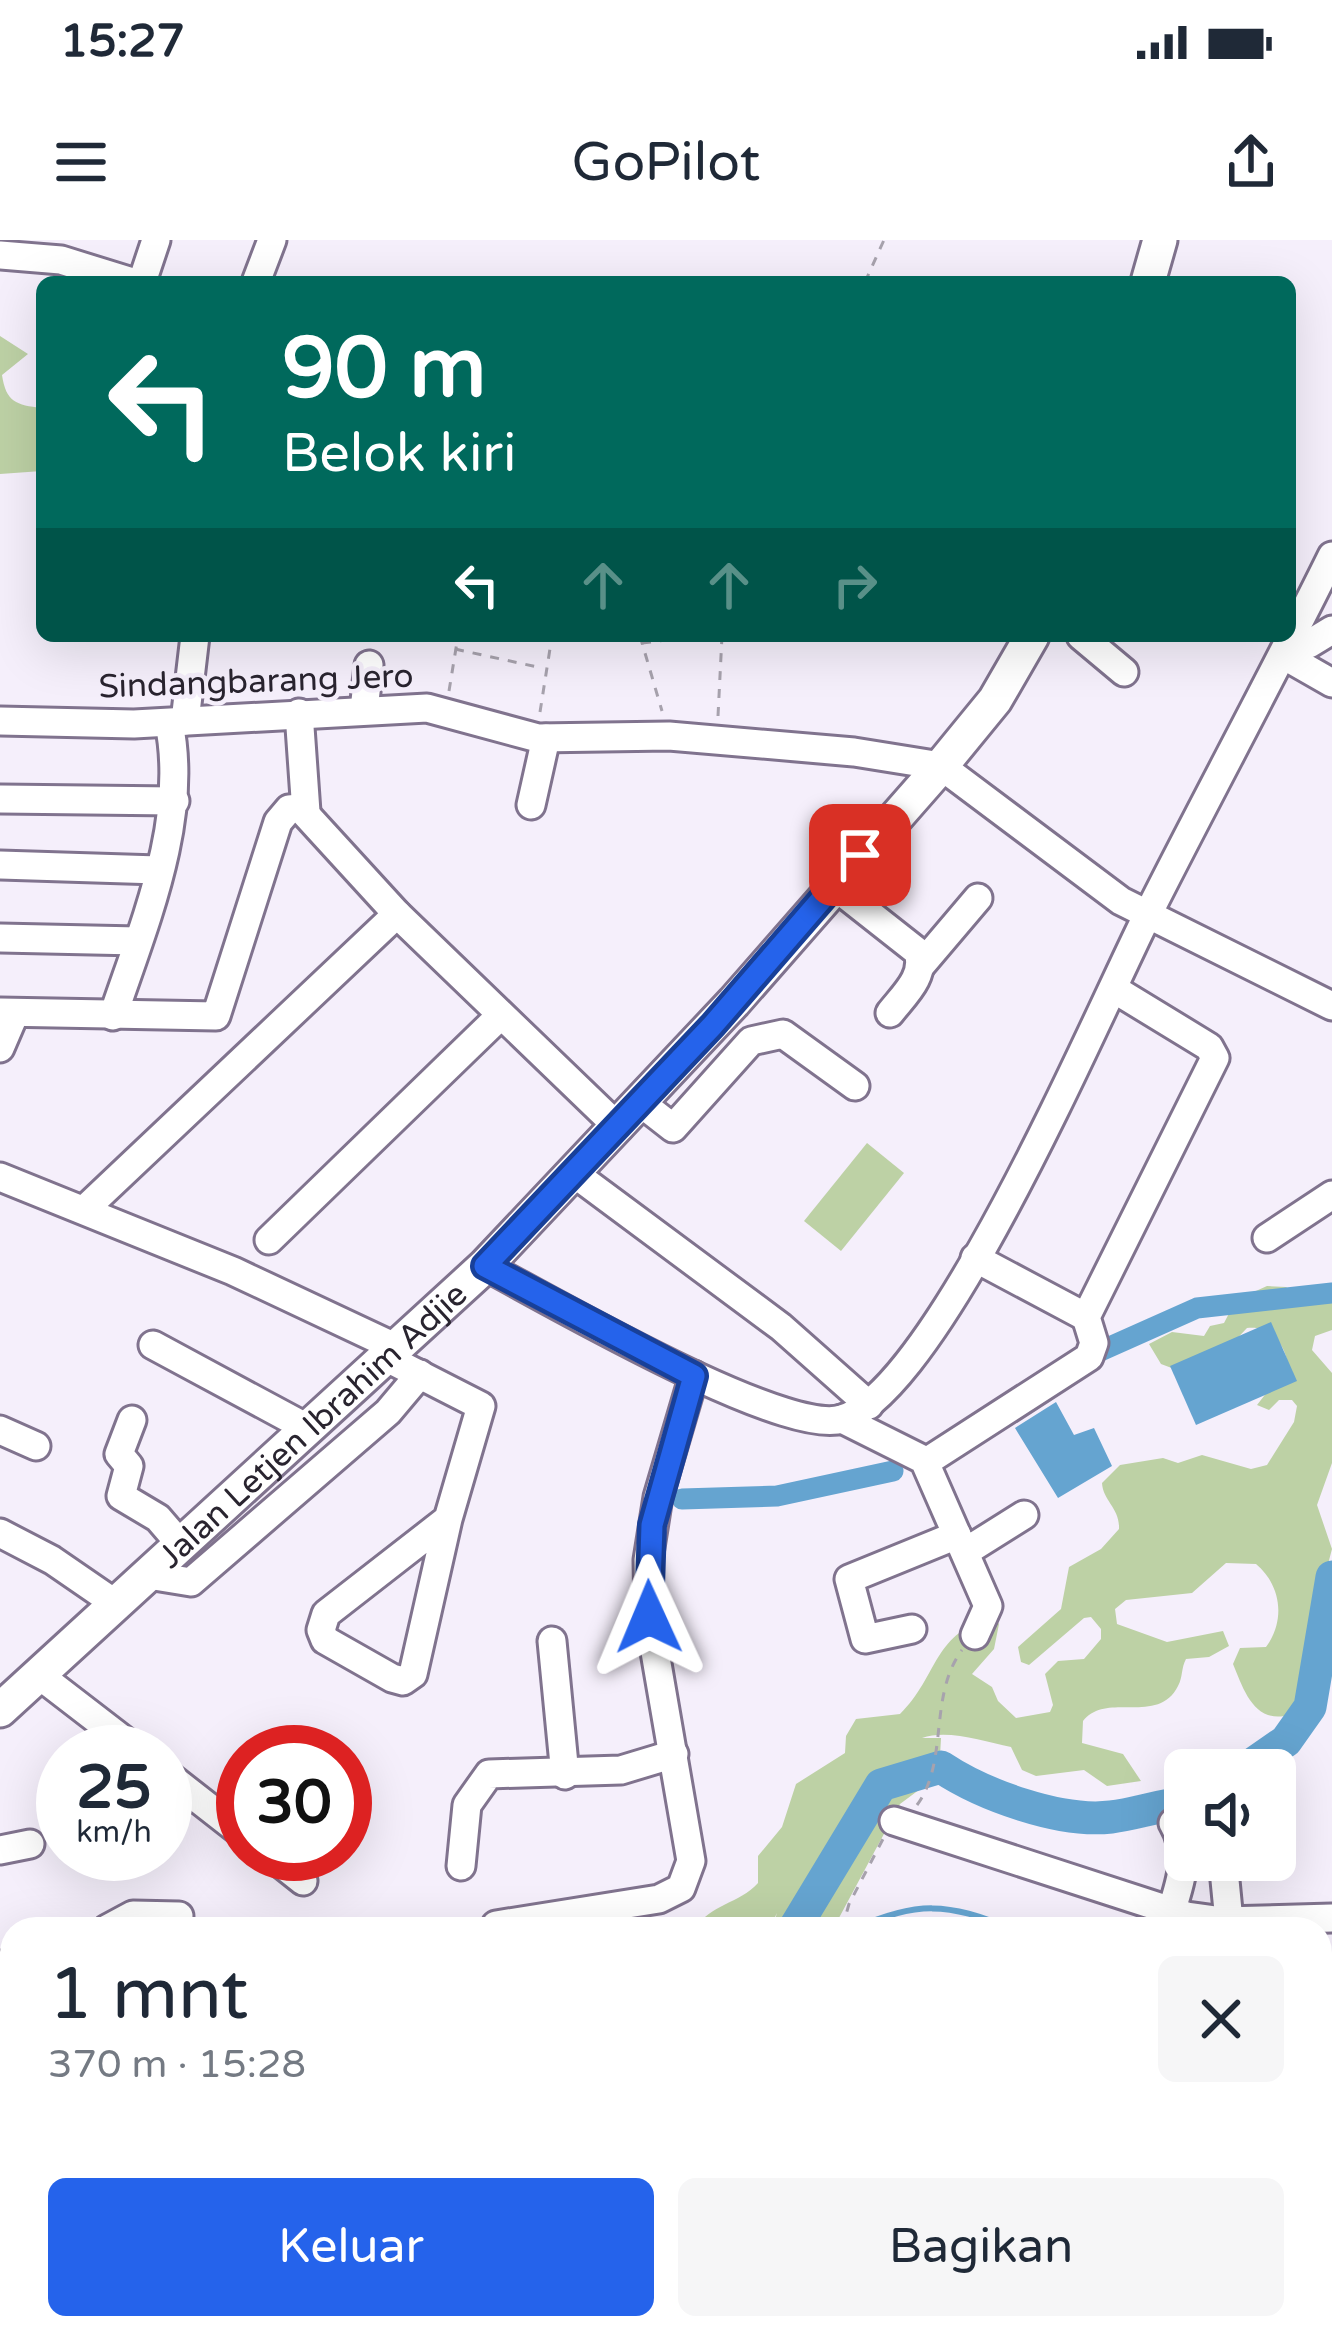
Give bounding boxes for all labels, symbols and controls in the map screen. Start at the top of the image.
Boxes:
text: 15:27 [60,15,185,69]
icon: menu [48,129,114,195]
icon: share [1218,129,1284,195]
text: GoPilot [572,130,760,195]
text: 90 m [282,319,486,420]
icon: left [84,324,240,480]
text: Belok kiri [282,421,516,486]
icon: left [444,552,510,618]
icon: ahead [570,552,636,618]
icon: ahead [696,552,762,618]
icon: right [822,552,888,618]
street label: Sindangbarang Jero [98,657,414,706]
pin [809,804,911,906]
icon: arrive [827,822,893,888]
street label: Jalan Letjen Ibrahim Adjie [151,1275,475,1576]
position arrow [586,1554,712,1680]
speed limit sign: 30 [216,1725,372,1881]
map controls [1164,1749,1296,1881]
button: sound [1164,1749,1296,1881]
text: 25 [76,1752,152,1824]
text: km/h [76,1814,152,1851]
text: 1 mnt [48,1952,249,2039]
button: close [1158,1956,1284,2082]
text: 370 m · 15:28 [48,2041,306,2088]
button: Keluar [48,2178,654,2316]
button: Bagikan [678,2178,1284,2316]

